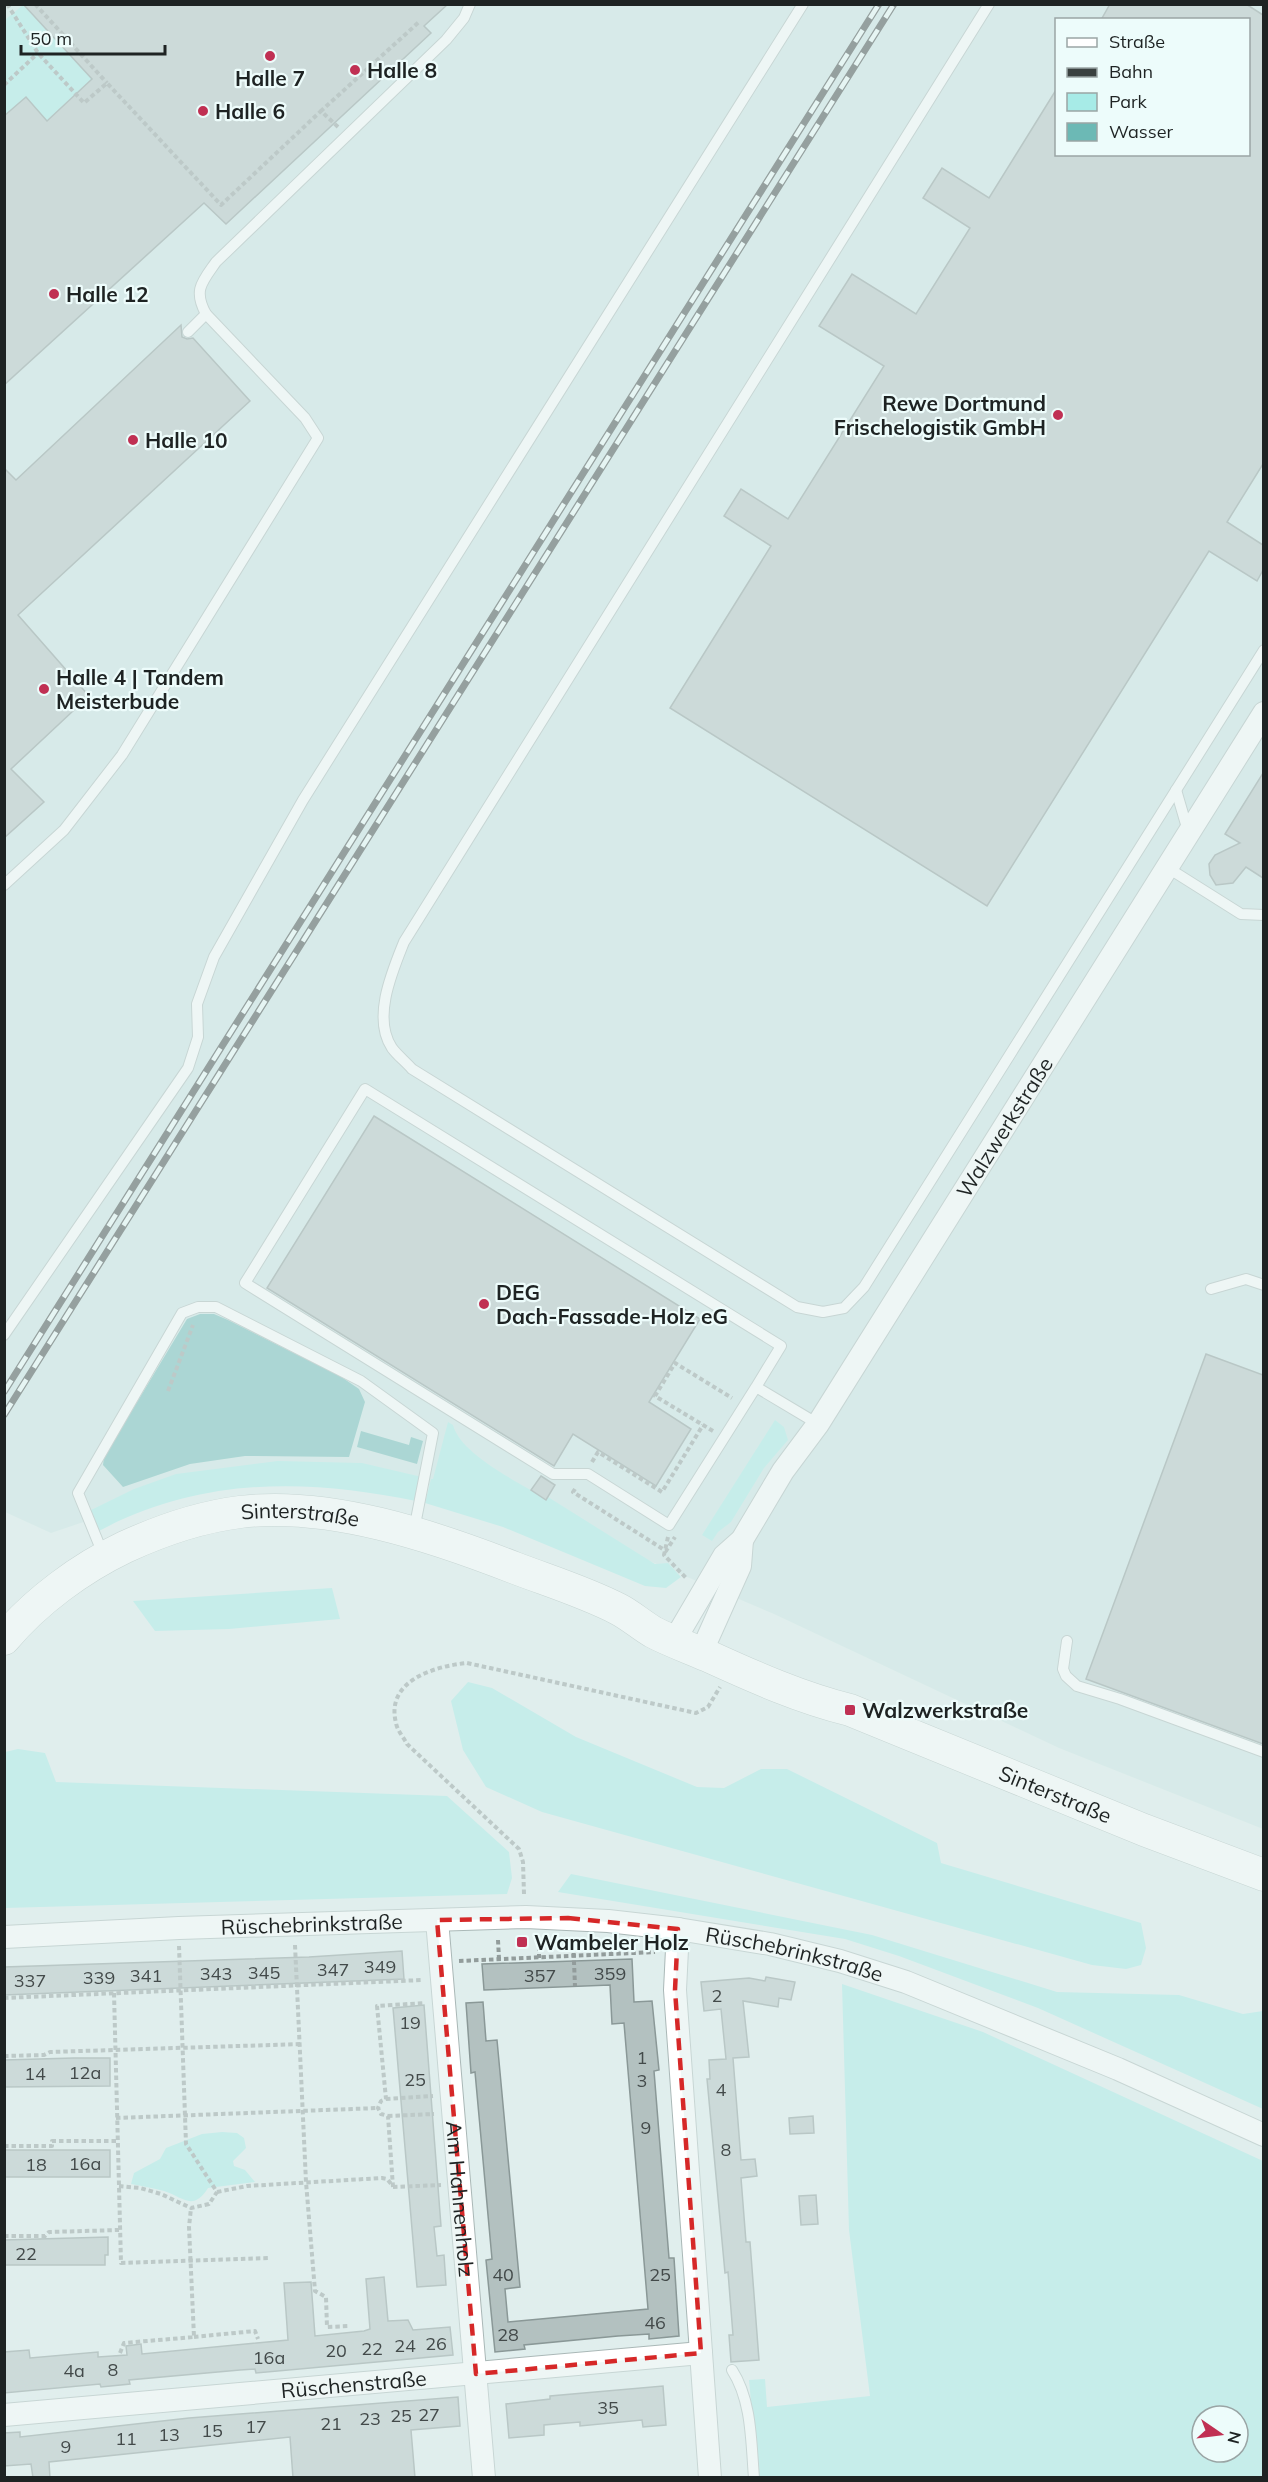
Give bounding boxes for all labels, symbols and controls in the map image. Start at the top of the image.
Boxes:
scale bar [21,18,165,56]
legend [1055,18,1250,156]
text: 50 m [30,27,72,50]
text: Straße [1109,30,1165,53]
marker: Halle 7 [263,49,277,63]
place label: Halle 8 [367,57,437,83]
text: Bahn [1109,60,1153,83]
marker: Halle 8 [348,63,362,77]
place label: Halle 7 [235,65,305,91]
text: Park [1109,90,1148,113]
place label: Halle 6 [215,98,285,124]
marker: Halle 6 [196,104,210,118]
text: Wasser [1109,120,1173,143]
place label: Halle 12 [66,281,149,307]
marker: Halle 12 [47,287,61,301]
place label: Rewe Dortmund Frischelogistik GmbH [834,390,1046,440]
marker: Rewe Dortmund Frischelogistik GmbH [1051,408,1065,422]
place label: Halle 10 [145,427,228,453]
marker: Halle 10 [126,433,140,447]
place label: Halle 4 | Tandem Meisterbude [56,664,224,714]
marker: Halle 4 | Tandem Meisterbude [37,682,51,696]
street label: Walzwerkstraße [950,1052,1058,1202]
place label: DEG Dach-Fassade-Holz eG [496,1279,728,1329]
marker: DEG Dach-Fassade-Holz eG [477,1297,491,1311]
street label: Sinterstraße [239,1497,362,1532]
place label: Walzwerkstraße [862,1697,1028,1723]
marker: Walzwerkstraße [843,1703,857,1717]
street label: Sinterstraße [995,1759,1116,1828]
street label: Rüschebrinkstraße [220,1908,403,1940]
street label: Rüschebrinkstraße [704,1921,887,1987]
place label: Wambeler Holz [534,1929,689,1955]
marker: Wambeler Holz [515,1935,529,1949]
house number: 349 [364,1955,396,1978]
house number: 347 [317,1958,349,1981]
house number: 345 [248,1961,280,1984]
house number: 343 [200,1962,232,1985]
house number: 359 [594,1962,626,1985]
house number: 341 [130,1964,162,1987]
house number: 357 [524,1964,556,1987]
house number: 339 [83,1966,115,1989]
house number: 337 [14,1969,46,1992]
house number: 2 [712,1984,722,2007]
house number: 19 [399,2011,421,2034]
house number: 1 [637,2046,647,2069]
house number: 12a [69,2061,101,2084]
house number: 14 [24,2062,46,2085]
house number: 25 [404,2068,426,2091]
house number: 3 [637,2069,647,2092]
house number: 4 [716,2078,727,2101]
house number: 9 [641,2116,651,2139]
street label: Am Hahnenholz [441,2120,480,2278]
house number: 8 [721,2138,731,2161]
house number: 16a [69,2152,101,2175]
house number: 18 [25,2153,47,2176]
house number: 22 [15,2242,37,2265]
house number: 40 [492,2263,514,2286]
house number: 25 [649,2263,671,2286]
house number: 46 [644,2311,666,2334]
house number: 28 [497,2323,519,2346]
house number: 26 [425,2332,447,2355]
house number: 24 [394,2334,416,2357]
house number: 22 [361,2337,383,2360]
house number: 20 [325,2339,347,2362]
house number: 16a [253,2346,285,2369]
house number: 8 [108,2358,118,2381]
house number: 4a [63,2359,85,2382]
street label: Rüschenstraße [280,2364,428,2403]
house number: 35 [597,2396,619,2419]
house number: 27 [418,2403,440,2426]
house number: 25 [390,2404,412,2427]
north arrow [1190,2404,1250,2464]
house number: 23 [359,2407,381,2430]
house number: 21 [320,2412,342,2435]
house number: 17 [245,2415,267,2438]
house number: 15 [201,2419,223,2442]
house number: 13 [158,2423,180,2446]
house number: 11 [115,2427,137,2450]
text: N [1223,2429,1246,2446]
house number: 9 [61,2435,71,2458]

